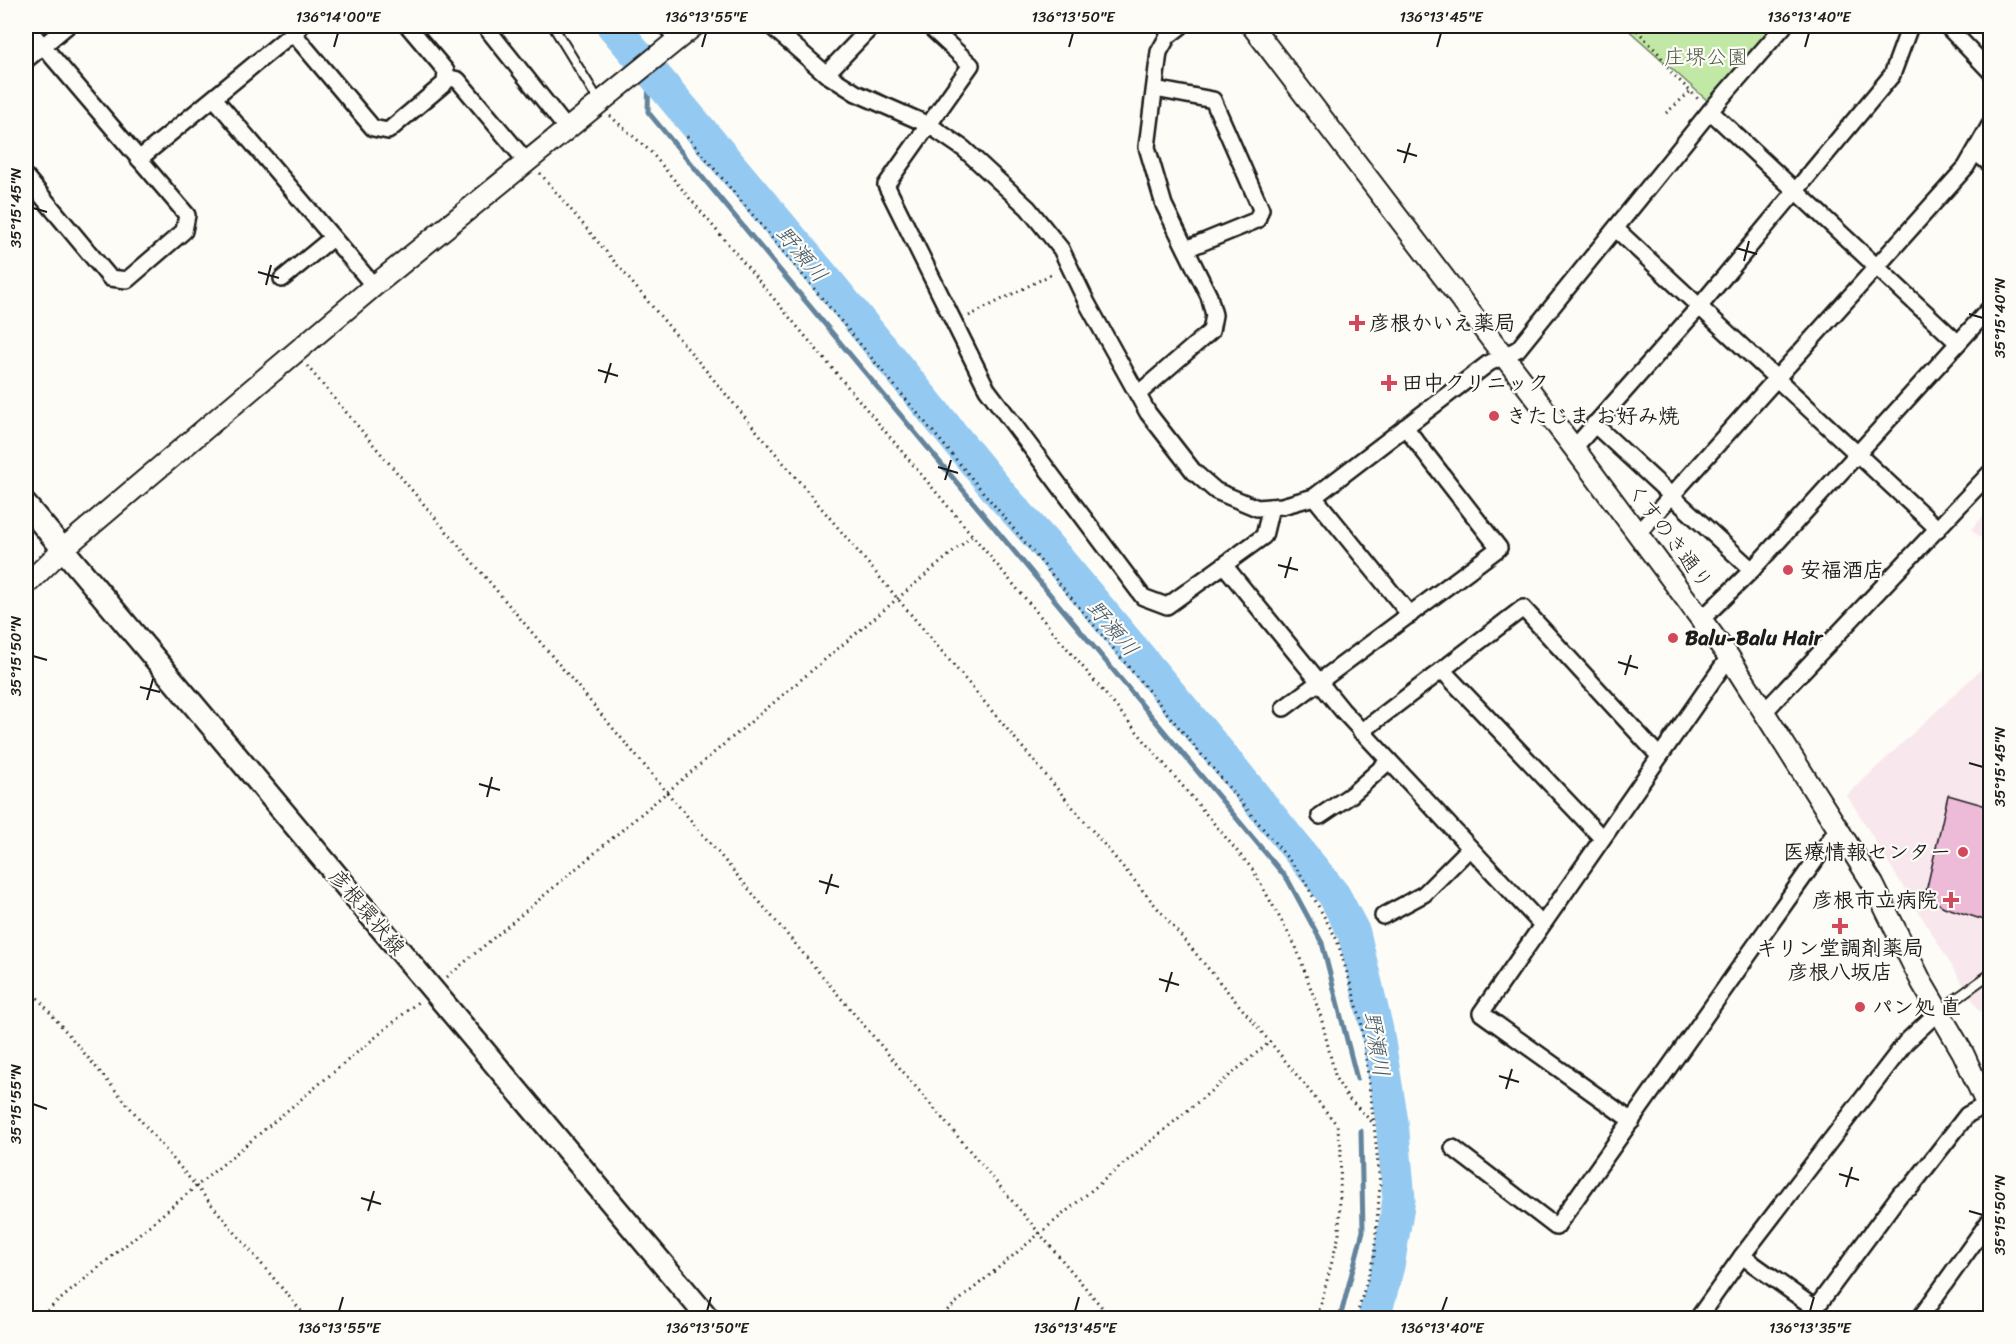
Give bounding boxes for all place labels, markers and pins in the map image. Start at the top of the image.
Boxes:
place label: 彦根かいえ薬局 [1369,304,1516,342]
marker: 彦根かいえ薬局 [1350,316,1364,330]
place label: 田中クリニック [1402,364,1549,402]
marker: 田中クリニック [1380,374,1398,392]
place label: きたじま お好み焼 [1506,397,1679,435]
marker: きたじま お好み焼 [1487,409,1501,423]
place label: 安福酒店 [1800,551,1884,589]
marker: 安福酒店 [1781,563,1795,577]
place label: Balu-Balu Hair [1685,619,1824,657]
marker: Balu-Balu Hair [1666,631,1680,645]
place label: 医療情報センター [1783,833,1951,871]
marker: 医療情報センター [1956,845,1970,859]
place label: 彦根市立病院 [1812,881,1938,919]
marker: 彦根市立病院 [1942,891,1960,909]
marker: キリン堂調剤薬局 彦根八坂店 [1833,919,1847,933]
place label: キリン堂調剤薬局 彦根八坂店 [1756,929,1924,991]
place label: パン処 直 [1872,988,1961,1026]
marker: パン処 直 [1853,1000,1867,1014]

